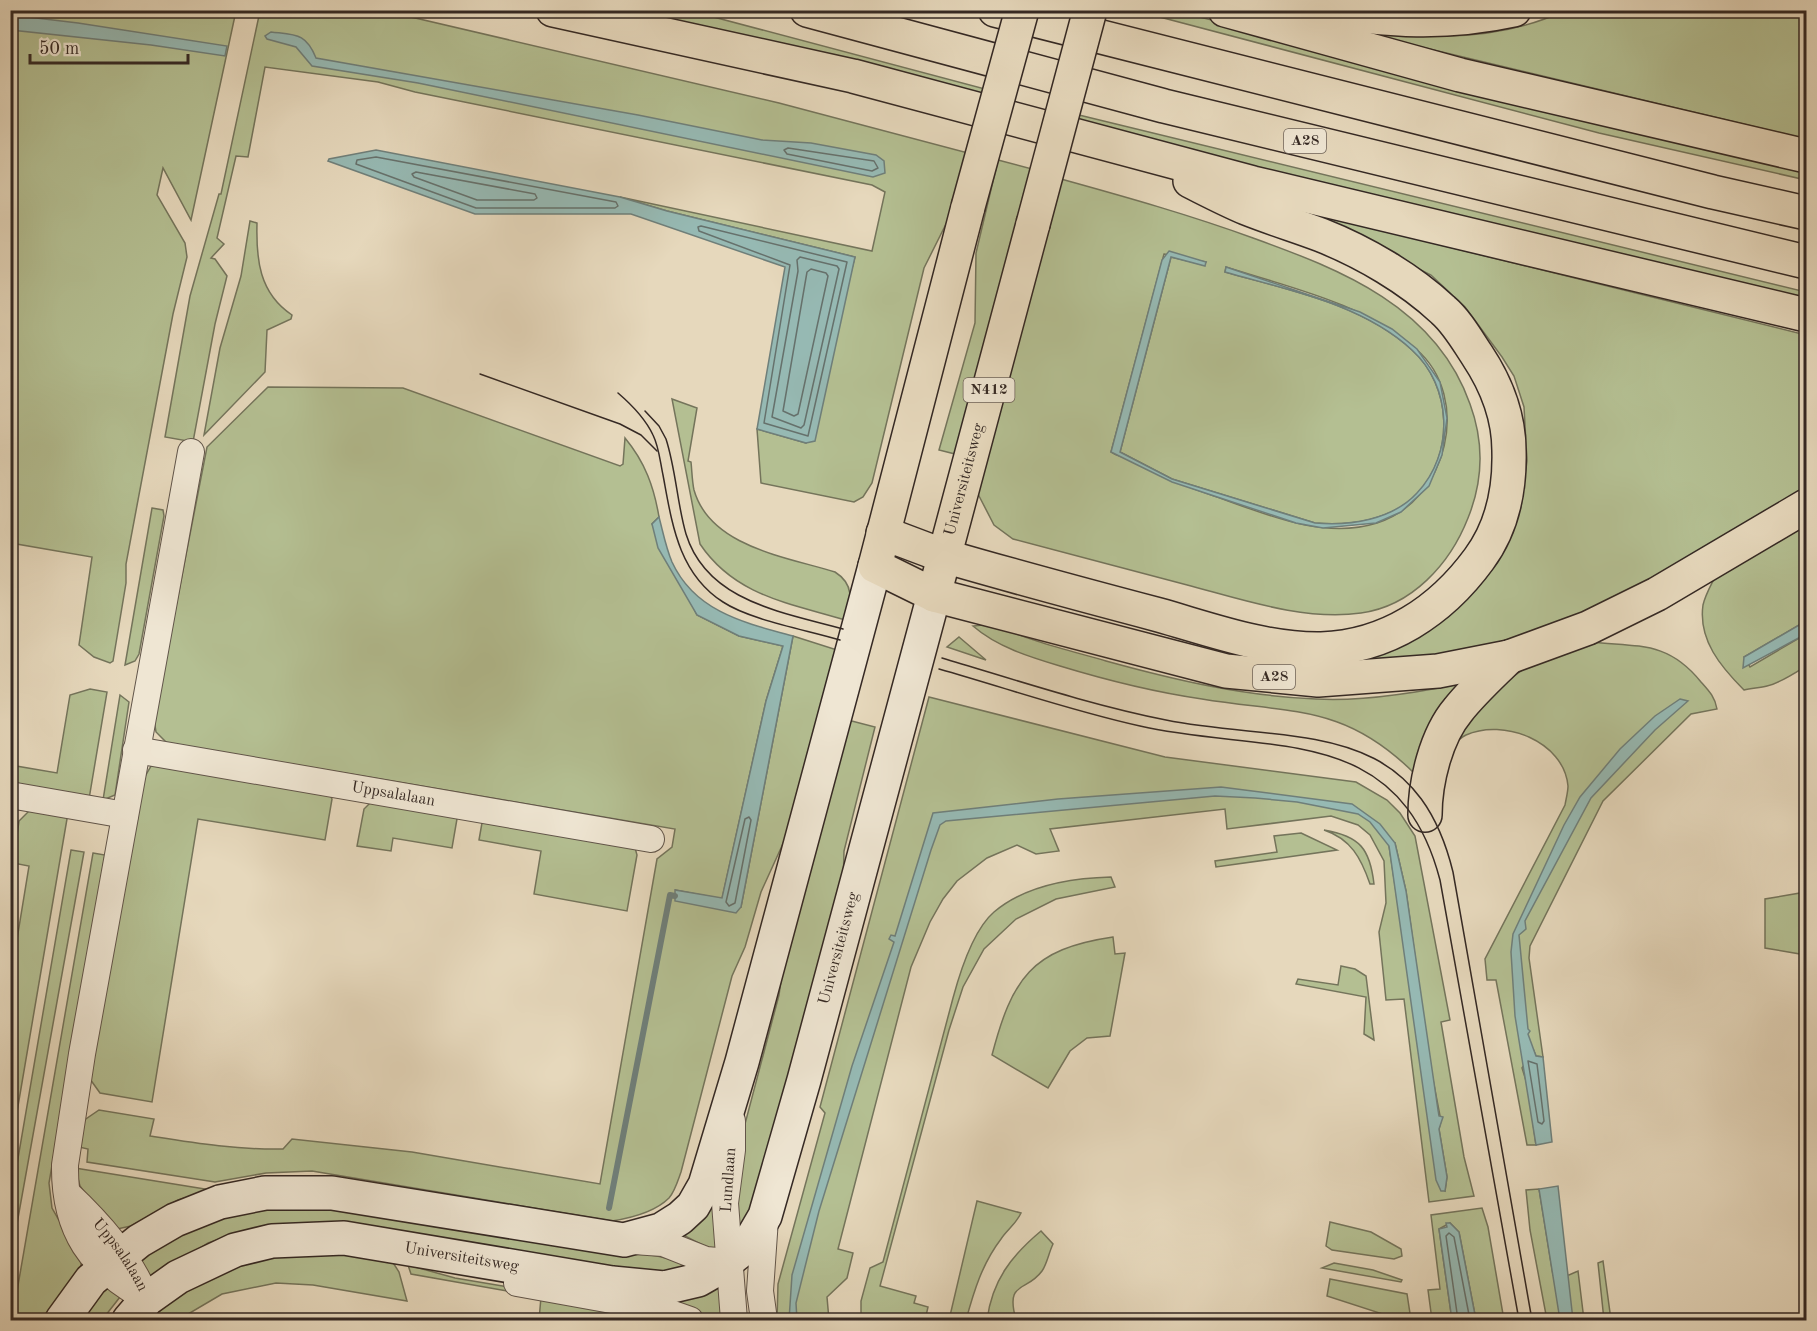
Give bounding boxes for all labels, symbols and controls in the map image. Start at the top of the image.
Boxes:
scale bar [30,27,188,65]
text: 50 m [39,40,79,58]
road number: A28 [1284,129,1326,153]
road number: N412 [964,378,1014,402]
street label: Universiteitsweg [942,421,988,538]
road number: A28 [1253,665,1295,689]
street label: Uppsalalaan [350,779,437,810]
street label: Universiteitsweg [817,890,862,1007]
street label: Lundlaan [719,1147,739,1213]
street label: Uppsalalaan [89,1216,151,1294]
street label: Universiteitsweg [403,1240,520,1275]

